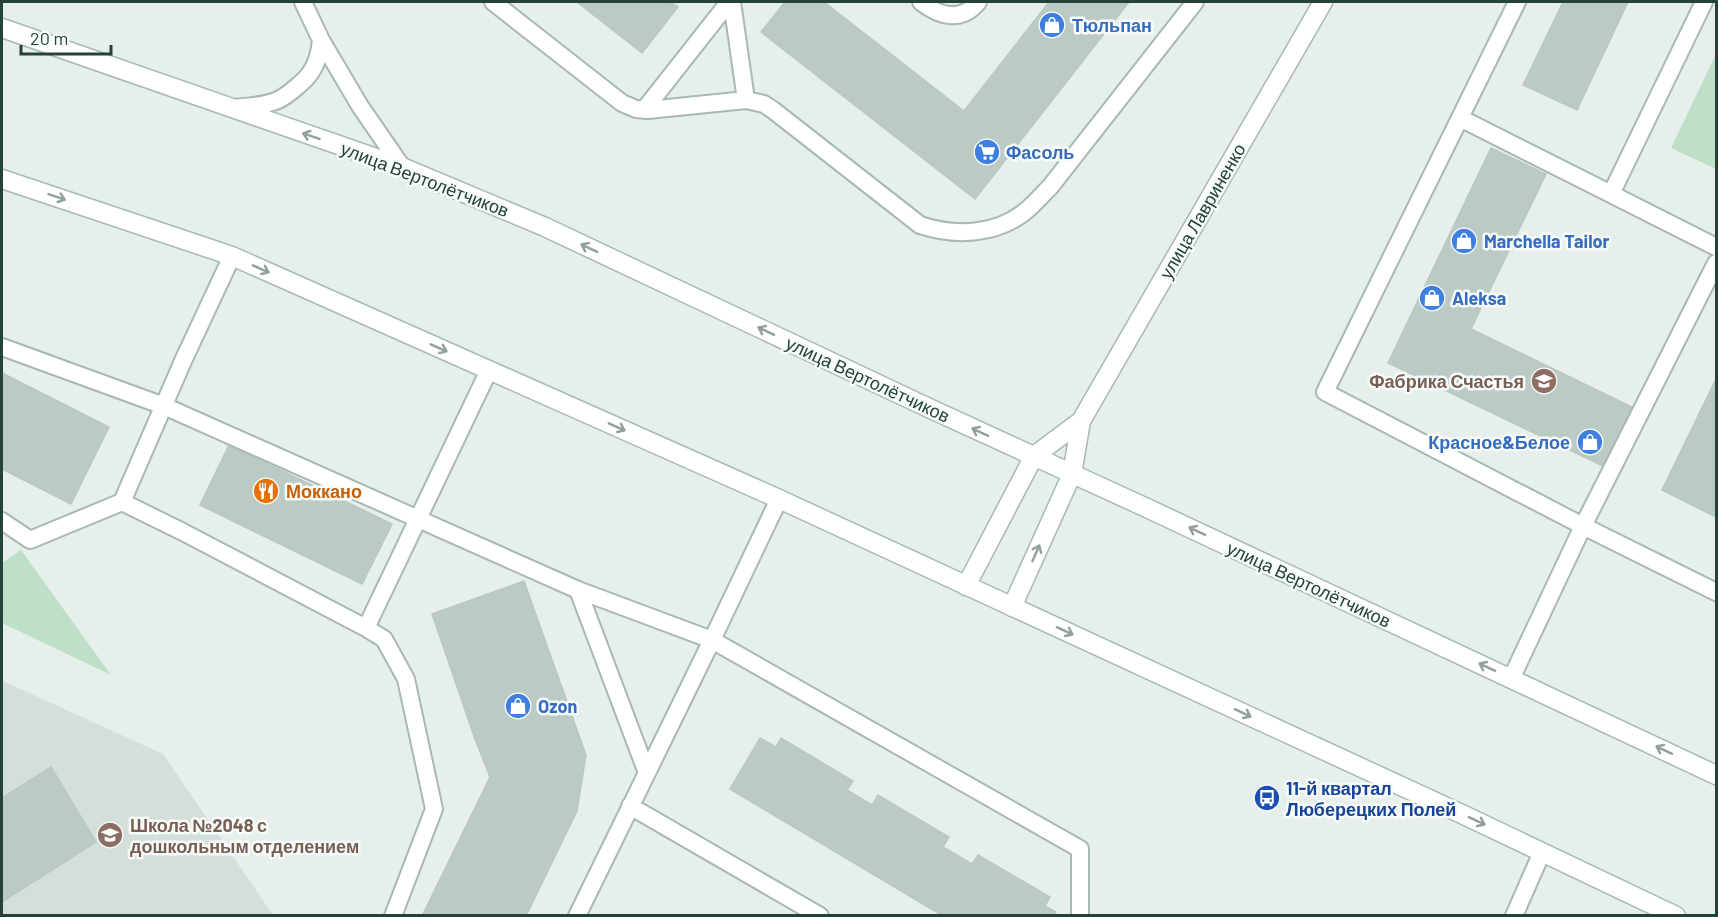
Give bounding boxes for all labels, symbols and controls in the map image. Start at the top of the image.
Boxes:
shop icon: Тюльпан [1037,10,1067,40]
place label: Тюльпан [1072,14,1152,36]
scale bar [21,18,111,56]
text: 20 m [30,27,68,49]
one-way arrow [302,129,321,140]
street label: улица Вертолётчиков [338,137,512,221]
supermarket icon: Фасоль [972,137,1002,167]
street label: улица Лавриненко [1154,139,1250,283]
place label: Фасоль [1006,141,1074,163]
one-way arrow [47,193,66,204]
shop icon: Marchella Tailor [1449,226,1479,256]
place label: Marchella Tailor [1484,230,1610,252]
one-way arrow [581,241,599,253]
one-way arrow [251,264,269,275]
shop icon: Aleksa [1417,283,1447,313]
place label: Aleksa [1452,287,1506,309]
one-way arrow [757,324,775,336]
street label: улица Вертолётчиков [783,331,953,427]
one-way arrow [429,343,447,355]
school or university icon: Фабрика Счастья [1529,366,1559,396]
place label: Фабрика Счастья [1369,370,1524,392]
one-way arrow [607,422,626,433]
one-way arrow [972,425,990,437]
shop icon: Красное&Белое [1575,427,1605,457]
place label: Красное&Белое [1428,431,1570,453]
restaurant icon: Моккано [251,476,281,506]
place label: Моккано [286,480,362,502]
one-way arrow [1188,525,1206,537]
street label: улица Вертолётчиков [1224,536,1394,632]
one-way arrow [1031,545,1042,563]
one-way arrow [1056,626,1074,638]
one-way arrow [1479,661,1497,673]
shop icon: Ozon [503,691,533,721]
place label: Ozon [538,695,577,717]
one-way arrow [1233,707,1251,719]
one-way arrow [1655,744,1673,756]
place label: 11-й квартал Люберецких Полей [1286,777,1456,820]
bus stop icon: 11-й квартал Люберецких Полей [1252,783,1282,813]
place label: Школа №2048 с дошкольным отделением [130,814,359,857]
one-way arrow [1467,815,1485,827]
school or university icon: Школа №2048 с дошкольным отделением [95,820,125,850]

